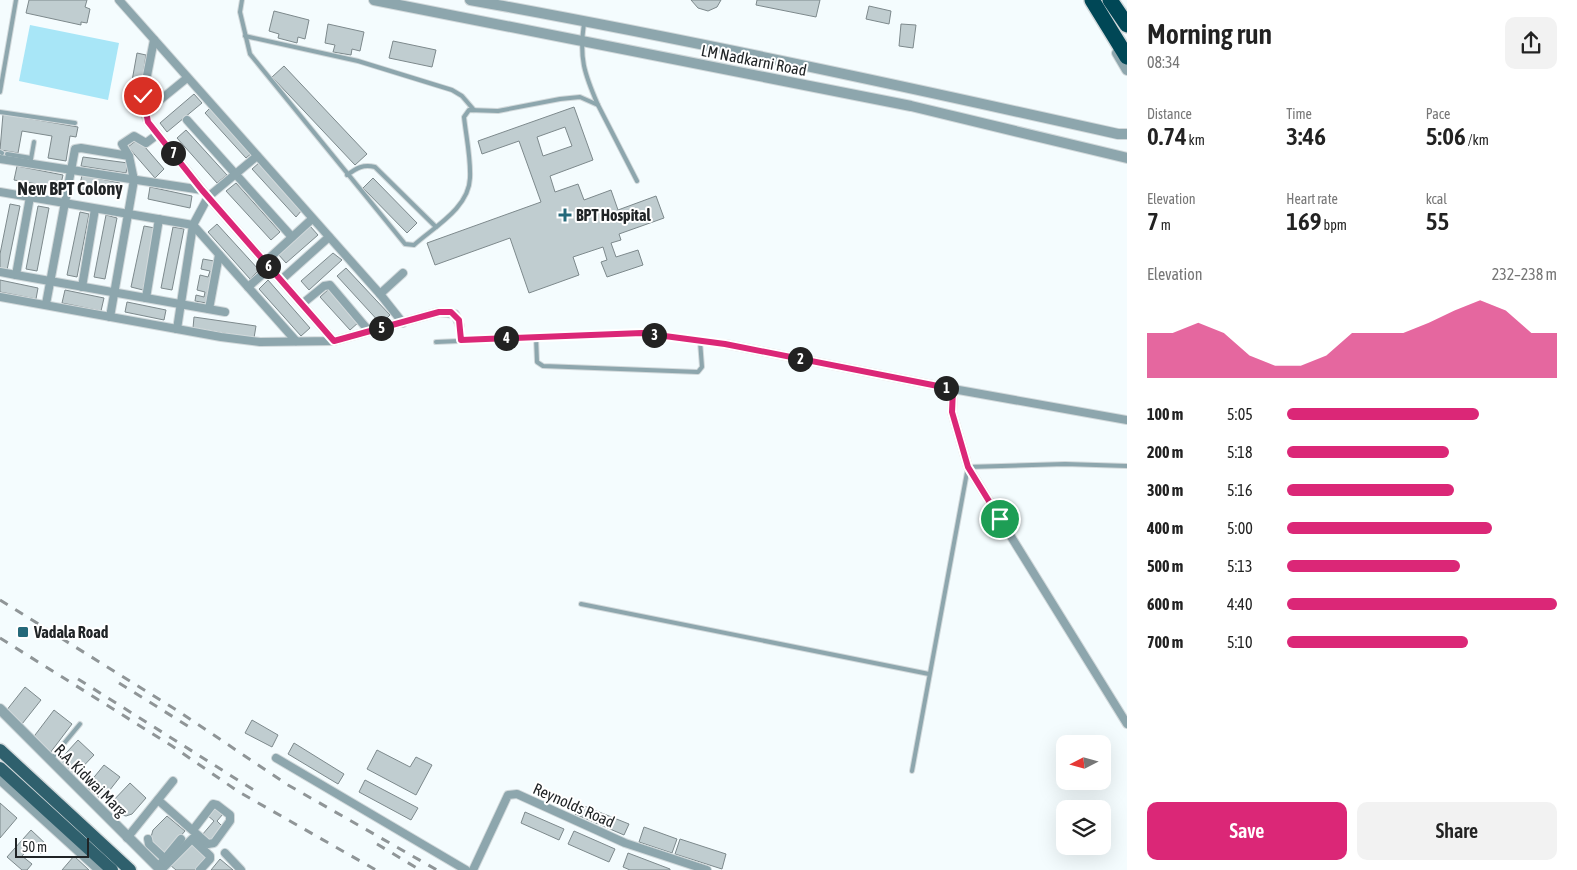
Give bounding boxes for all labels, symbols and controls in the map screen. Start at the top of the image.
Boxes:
button: share [1505,17,1557,69]
text: Morning run [1147,18,1272,50]
street label: LM Nadkarni Road [700,41,808,79]
text: 08:34 [1147,53,1180,71]
pin [122,75,164,117]
icon: check [129,82,157,110]
text: Distance [1147,106,1192,122]
text: Time [1286,106,1312,122]
text: Pace [1426,106,1450,122]
text: 0.74 [1147,122,1187,150]
text: 3:46 [1286,122,1326,150]
text: 5:06 [1426,122,1466,150]
text: km [1187,132,1205,148]
text: /km [1466,132,1489,148]
pin: 7 [160,140,186,166]
text: 7 [170,145,177,161]
district label: New BPT Colony [17,178,123,199]
text: Elevation [1147,191,1196,207]
text: Heart rate [1286,191,1338,207]
text: kcal [1426,191,1447,207]
place label: BPT Hospital [576,206,651,224]
text: 7 [1147,207,1159,235]
text: 169 [1286,207,1322,235]
text: 55 [1426,207,1449,235]
marker: BPT Hospital [558,208,572,222]
text: m [1159,217,1171,233]
text: bpm [1322,217,1347,233]
pin: 6 [256,254,280,278]
text: 6 [265,258,272,274]
text: Elevation [1147,265,1202,283]
text: 232–238 m [1492,265,1557,283]
pin: 5 [368,316,394,340]
text: 5 [378,320,385,336]
pin: 3 [642,322,666,348]
pin: 4 [494,326,518,350]
text: 3 [651,327,658,343]
text: 4 [503,330,510,346]
pin: 2 [788,346,812,372]
text: 2 [797,351,804,367]
pin: 1 [934,376,958,400]
text: 1 [943,380,950,396]
text: 100 m [1147,405,1183,423]
text: 5:05 [1227,405,1253,423]
text: 200 m [1147,443,1183,461]
text: 5:18 [1227,443,1252,461]
text: 300 m [1147,481,1183,499]
text: 5:16 [1227,481,1252,499]
pin [979,498,1021,540]
icon: arrive [986,505,1014,533]
text: 400 m [1147,519,1183,537]
text: 5:00 [1227,519,1253,537]
text: 500 m [1147,557,1183,575]
text: 5:13 [1227,557,1252,575]
text: 600 m [1147,595,1183,613]
text: 4:40 [1227,595,1252,613]
place label: Vadala Road [33,623,109,641]
marker: Vadala Road [16,625,30,639]
text: 700 m [1147,633,1183,651]
text: 5:10 [1227,633,1252,651]
north arrow [1056,735,1111,790]
map controls [1056,735,1111,855]
street label: R.A. Kidwai Marg [50,740,131,821]
street label: Reynolds Road [530,779,617,832]
button: layers [1056,800,1111,855]
button: Save [1147,802,1347,860]
button: Share [1357,802,1557,860]
scale bar [15,835,89,858]
text: 50 m [22,839,47,855]

